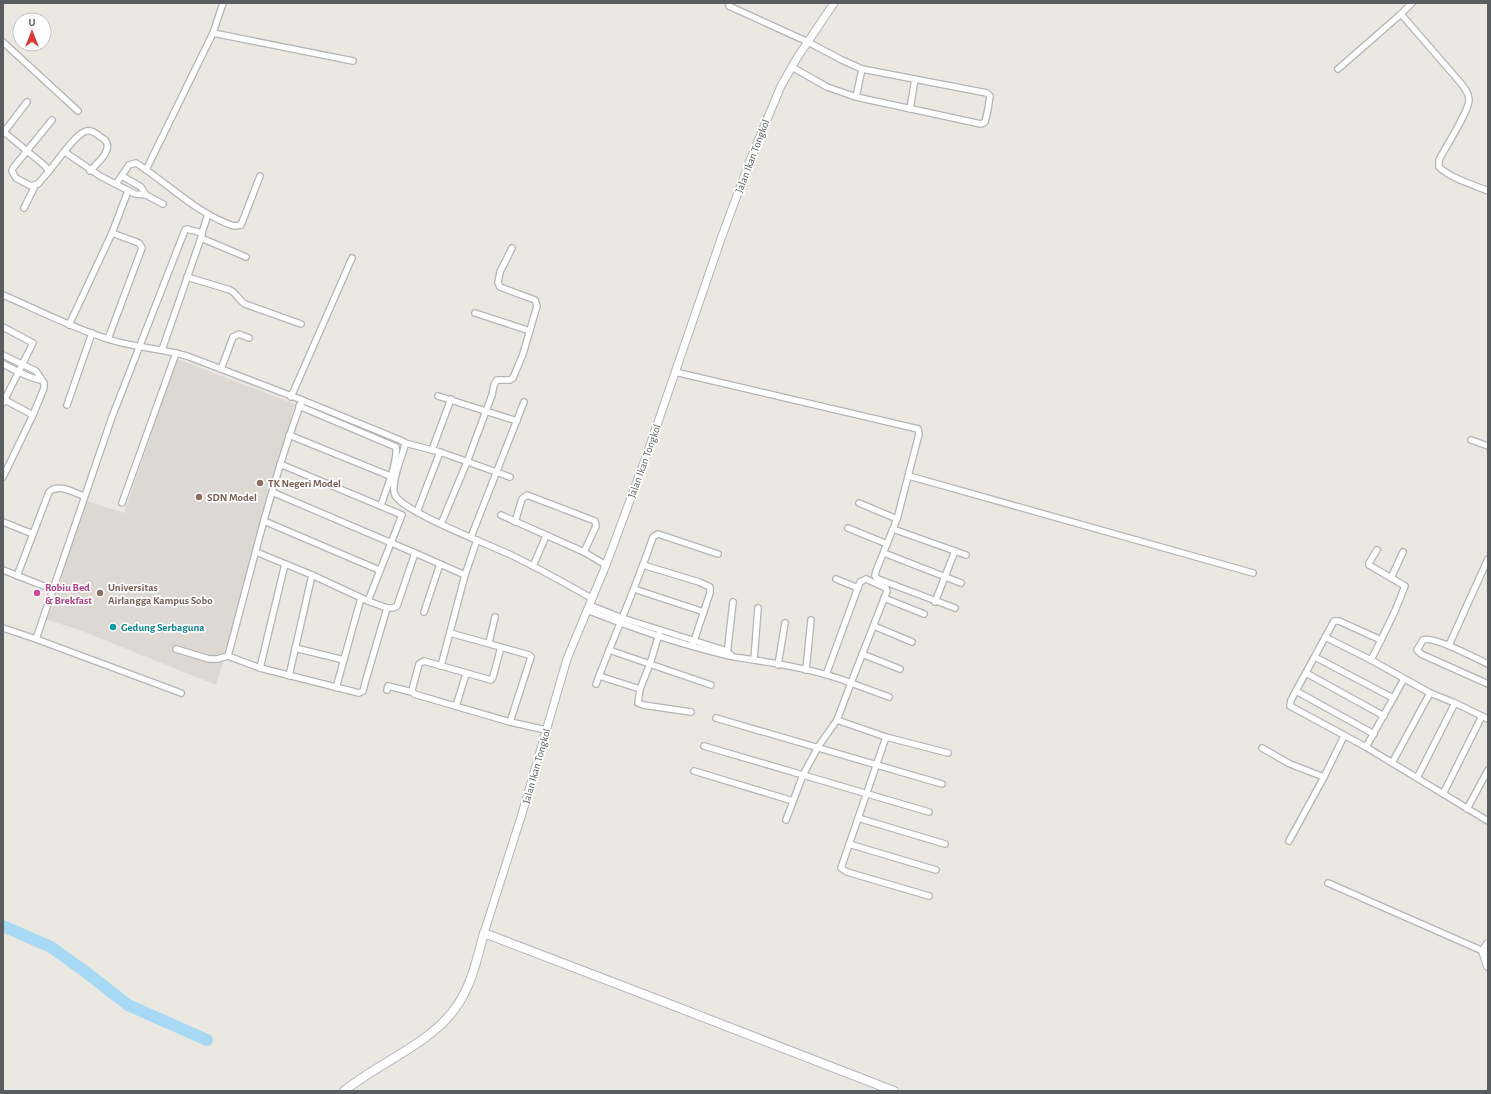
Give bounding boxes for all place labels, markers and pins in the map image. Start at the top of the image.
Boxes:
marker: TK Negeri Model [255,478,265,488]
place label: TK Negeri Model [268,478,341,489]
marker: SDN Model [194,492,204,502]
place label: SDN Model [207,492,257,503]
place label: Robiu Bed & Brekfast [45,582,92,606]
place label: Universitas Airlangga Kampus Sobo [108,582,213,606]
marker: Robiu Bed & Brekfast [32,588,42,598]
marker: Universitas Airlangga Kampus Sobo [95,588,105,598]
marker: Gedung Serbaguna [108,622,118,632]
place label: Gedung Serbaguna [121,622,205,633]

